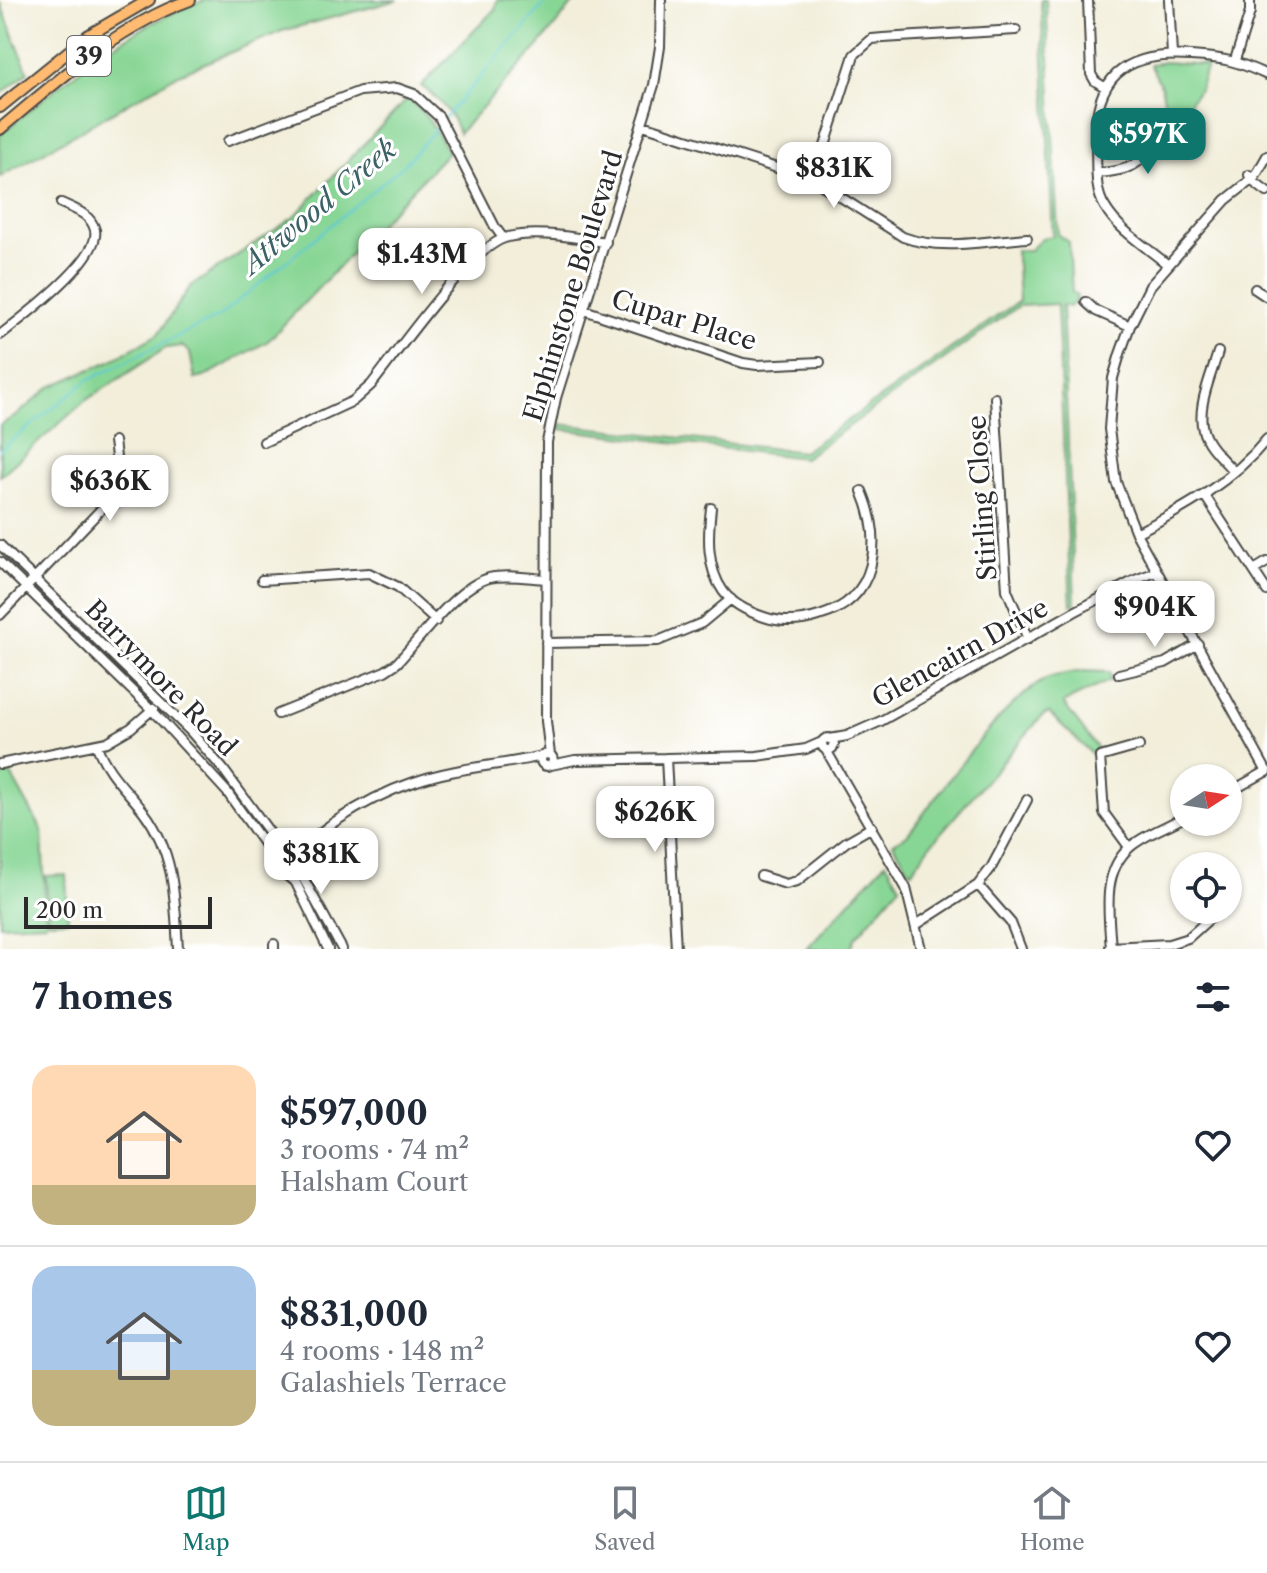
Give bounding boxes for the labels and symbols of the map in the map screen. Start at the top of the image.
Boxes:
road number: 39 [67,36,111,76]
pin: $597K [1092,108,1204,176]
water label: Attwood Creek [232,131,404,283]
pin: $831K [778,142,890,210]
street label: Elphinstone Boulevard [517,147,630,425]
pin: $1.43M [357,228,487,296]
street label: Cupar Place [608,283,760,357]
street label: Stirling Close [960,414,1004,582]
pin: $636K [54,455,166,523]
pin: $904K [1099,581,1211,649]
street label: Glencairn Drive [866,591,1054,715]
street label: Barrymore Road [78,593,244,763]
north arrow [1170,764,1242,836]
pin: $626K [599,786,711,854]
pin: $381K [265,828,377,896]
scale bar [24,893,212,929]

